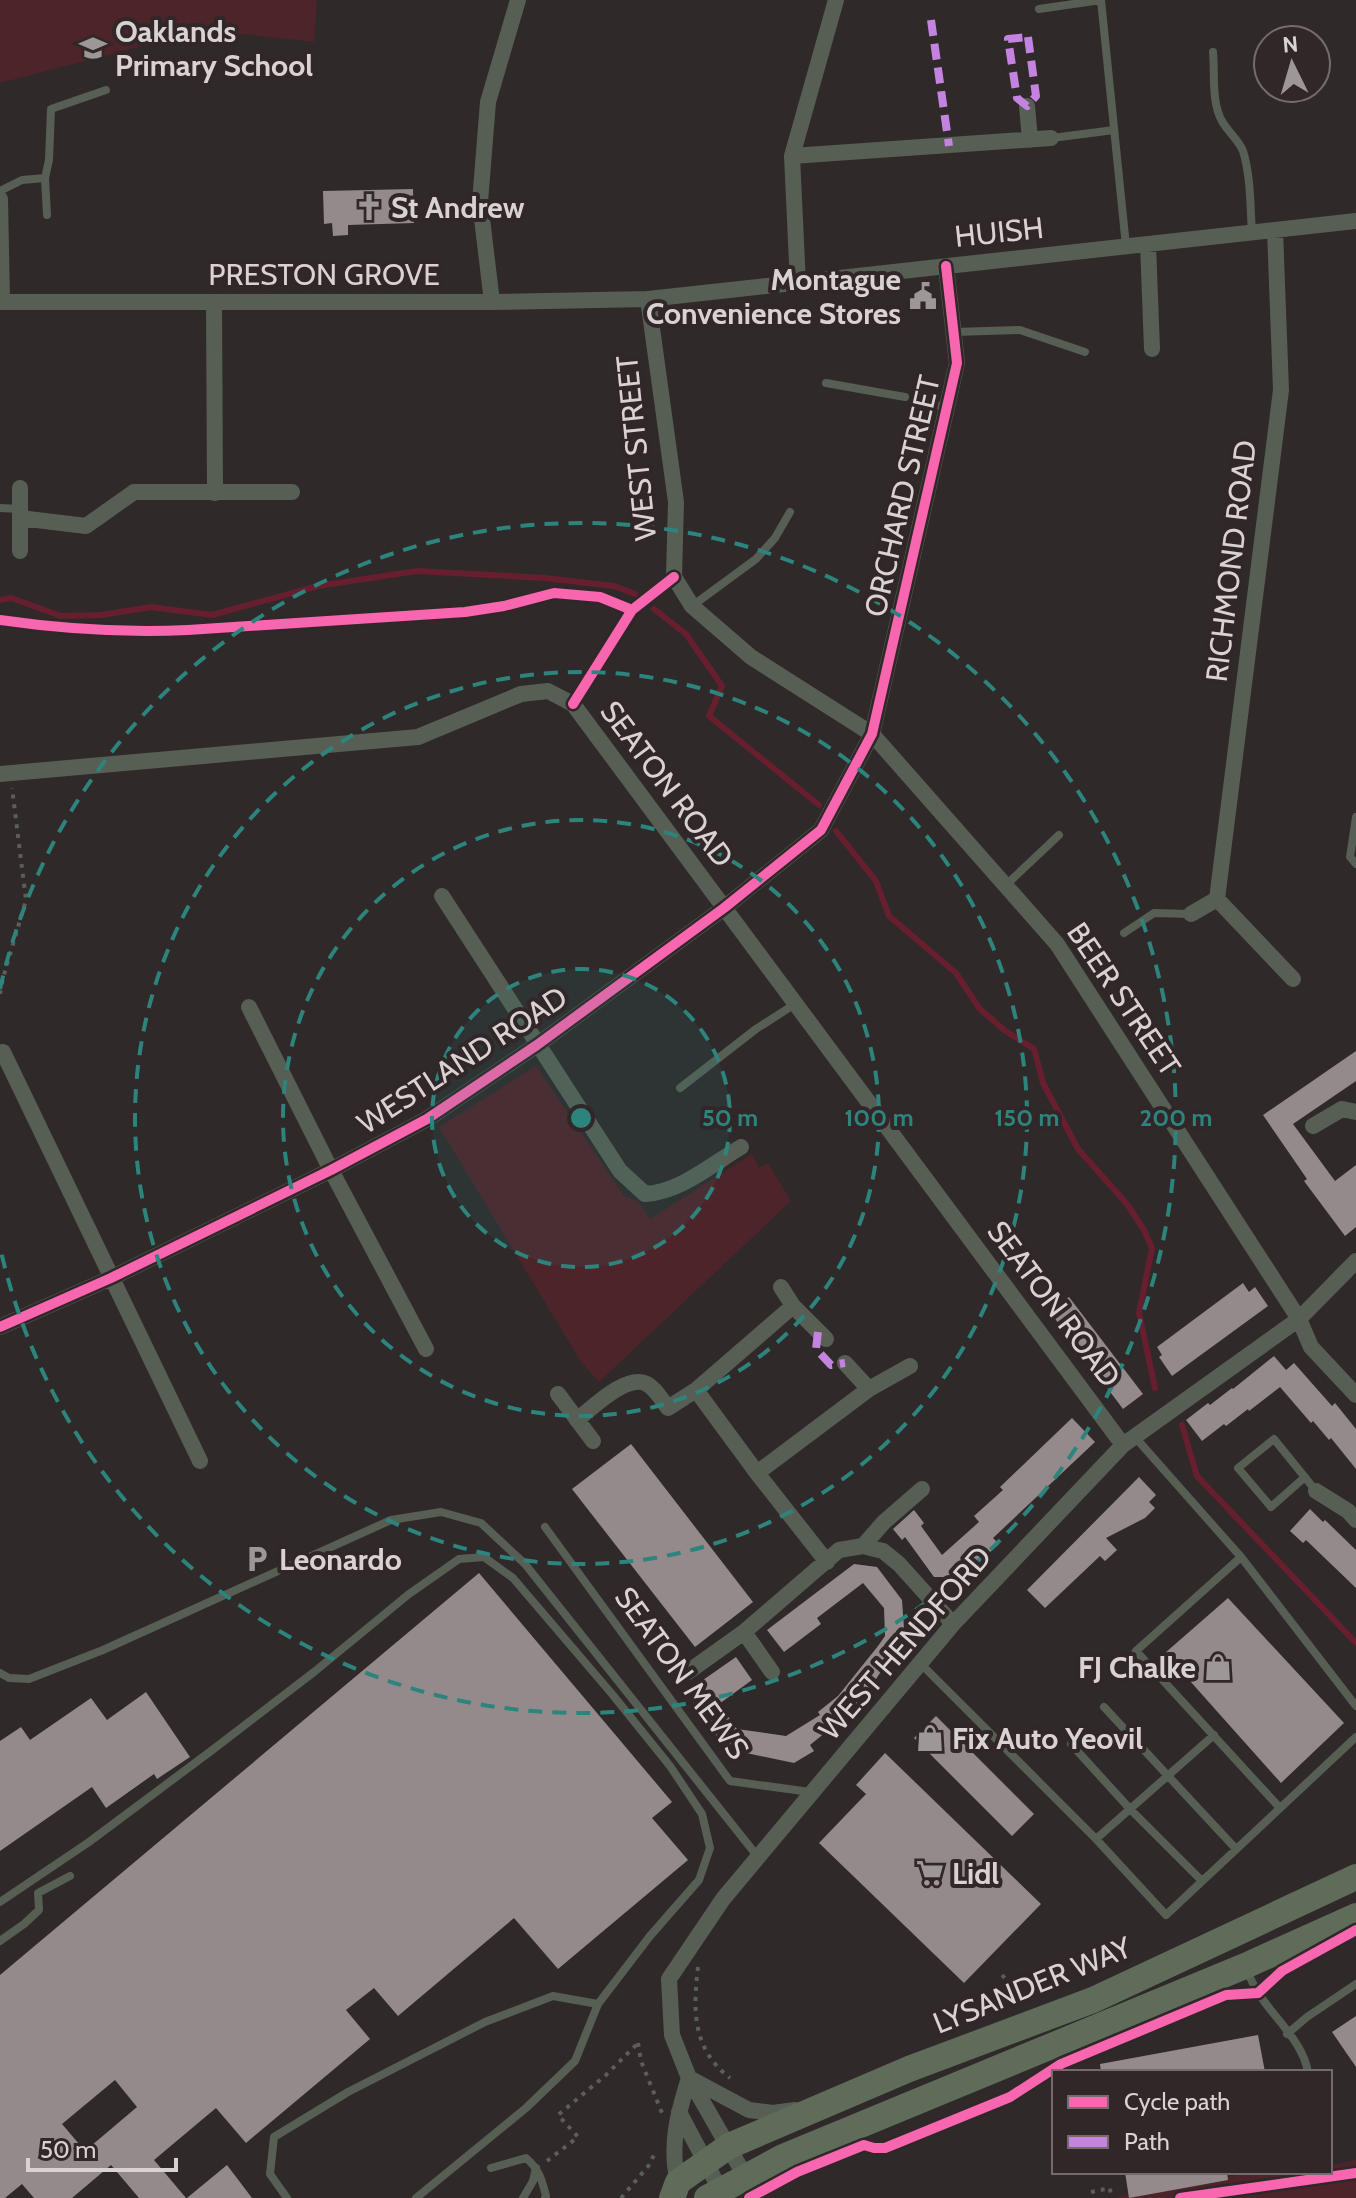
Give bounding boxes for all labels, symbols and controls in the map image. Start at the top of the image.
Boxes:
place label: Oaklands Primary School [115,13,313,84]
north arrow [1252,24,1332,104]
text: N [1281,30,1299,59]
school or university icon: Oaklands Primary School [78,33,108,63]
place label: St Andrew [391,189,525,226]
church icon: St Andrew [354,192,384,222]
street label: HUISH [953,209,1045,255]
street label: PRESTON GROVE [208,256,440,293]
place label: Montague Convenience Stores [646,261,901,332]
public building icon: Montague Convenience Stores [908,281,938,311]
street label: WEST STREET [608,354,664,542]
street label: ORCHARD STREET [856,372,948,620]
street label: RICHMOND ROAD [1198,438,1264,684]
street label: SEATON ROAD [593,694,741,874]
street label: BEER STREET [1059,915,1189,1083]
street label: WESTLAND ROAD [350,978,574,1142]
text: 50 m [702,1103,758,1132]
text: 100 m [844,1103,914,1132]
text: 150 m [995,1103,1059,1132]
text: 200 m [1140,1103,1212,1132]
centre of rings [567,1104,595,1132]
street label: SEATON ROAD [980,1214,1128,1394]
street label: WEST HENDFORD [811,1539,999,1747]
place label: Leonardo [279,1541,402,1578]
parking icon: Leonardo [242,1544,272,1574]
street label: SEATON MEWS [607,1580,757,1766]
place label: FJ Chalke [1078,1649,1196,1686]
shop icon: FJ Chalke [1203,1652,1233,1682]
place label: Fix Auto Yeovil [952,1720,1143,1757]
shop icon: Fix Auto Yeovil [915,1723,945,1753]
place label: Lidl [952,1855,999,1892]
supermarket icon: Lidl [915,1858,945,1888]
street label: LYSANDER WAY [928,1928,1137,2042]
legend [1052,2070,1332,2174]
text: Cycle path [1124,2087,1230,2116]
scale bar [28,2122,176,2172]
text: Path [1124,2127,1170,2156]
text: 50 m [40,2135,96,2164]

